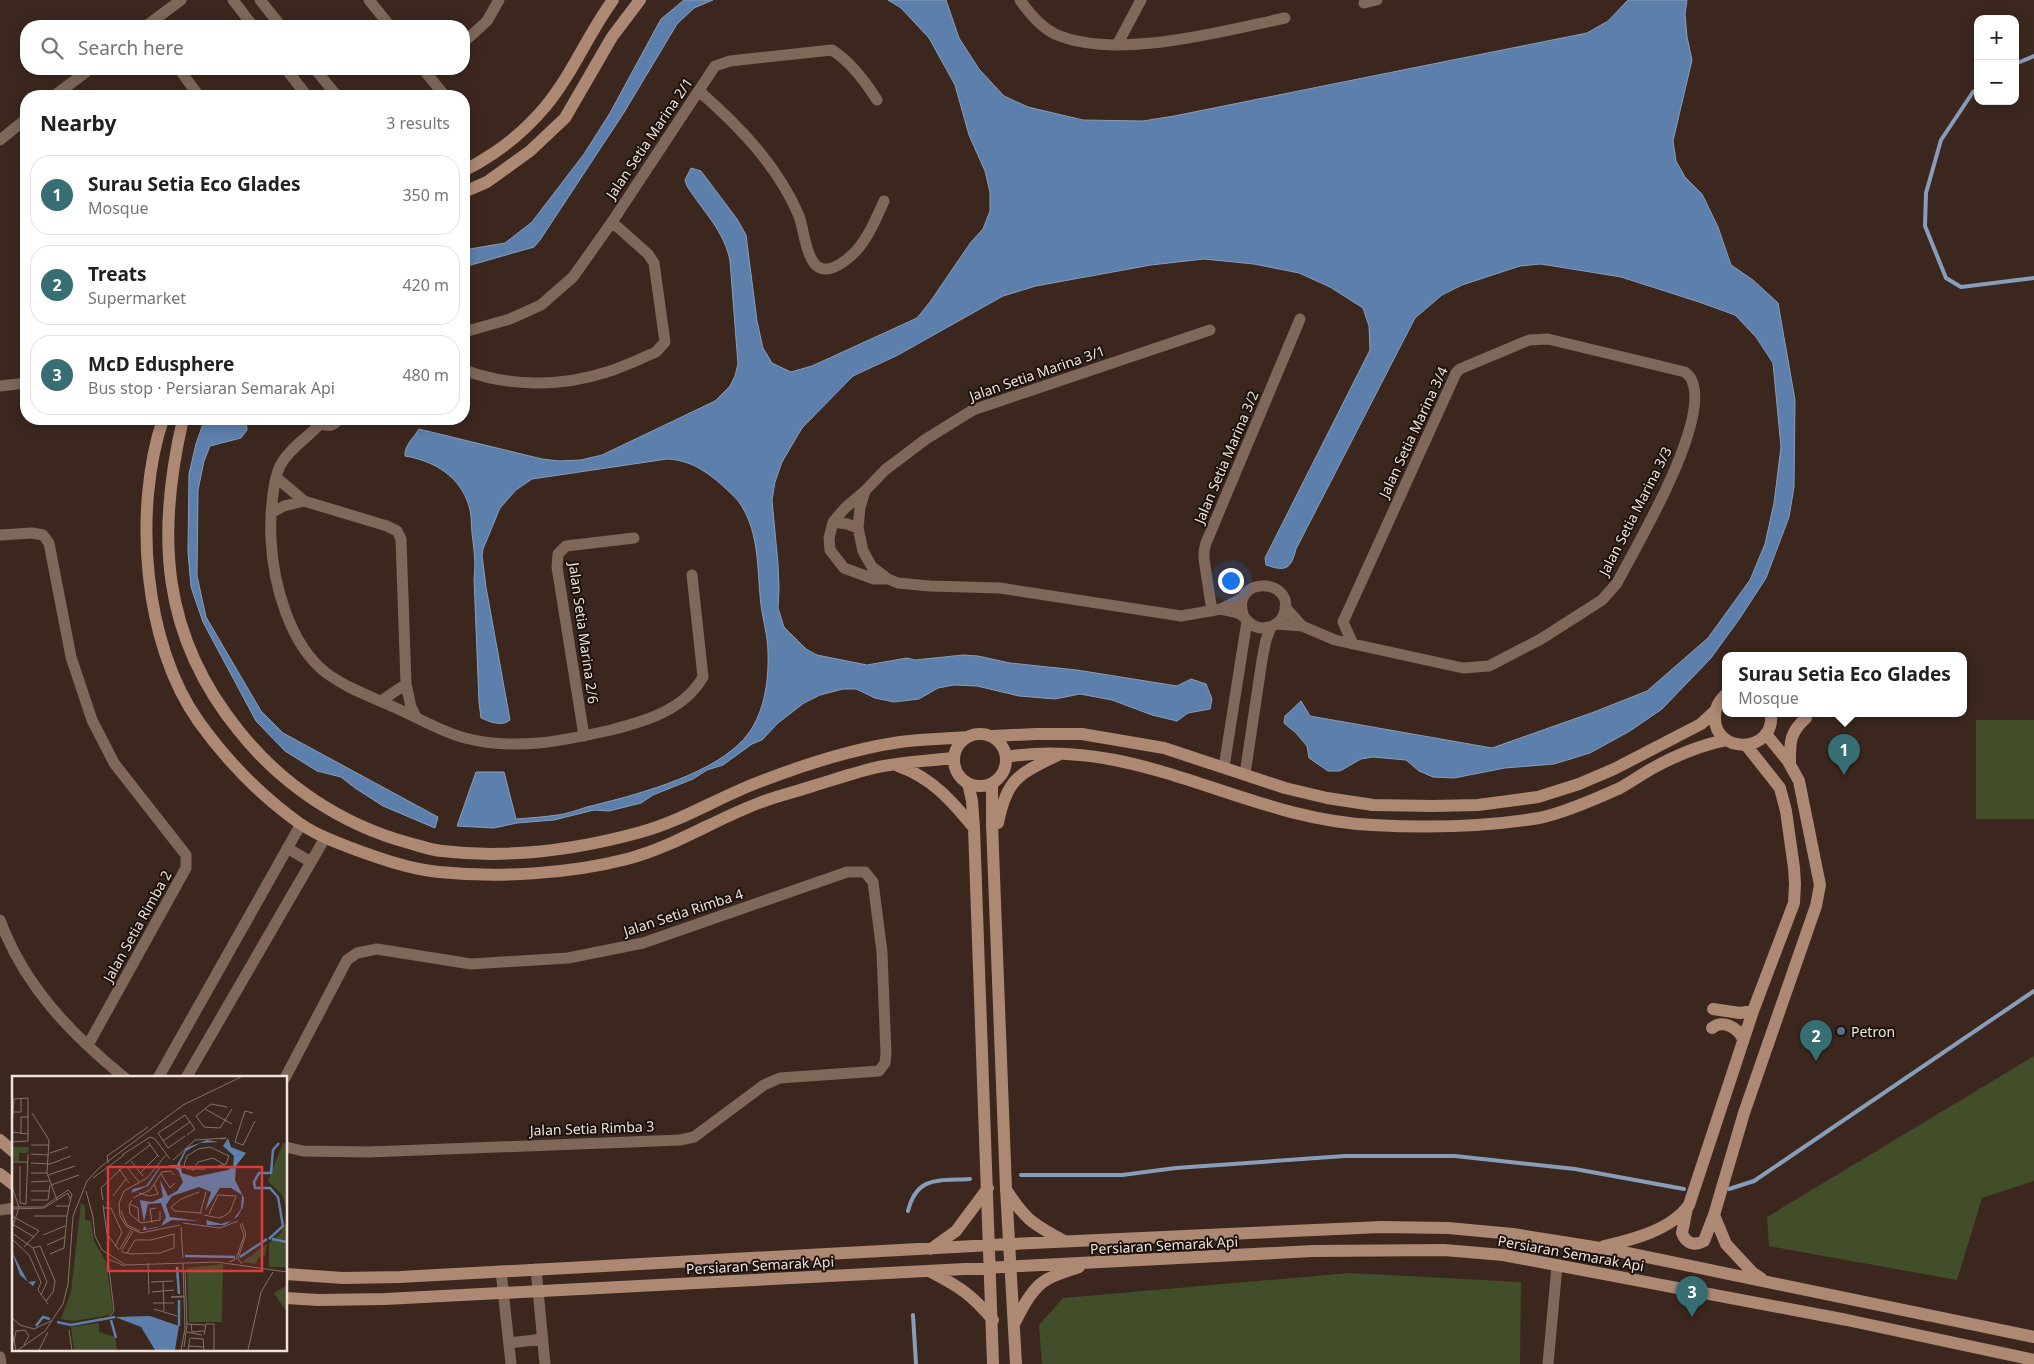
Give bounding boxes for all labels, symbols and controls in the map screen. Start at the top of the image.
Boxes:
map controls [1974,15,2019,105]
button: + [1974,15,2019,60]
search box [20,20,470,75]
icon: search [38,34,66,62]
text: Search here [78,35,184,61]
button: − [1974,60,2019,105]
street label: Jalan Setia Marina 2/1 [600,74,697,204]
text: Nearby [40,109,116,137]
text: 3 results [386,112,450,134]
text: Surau Setia Eco Glades [88,171,301,197]
text: 1 [52,184,62,206]
text: 350 m [402,184,449,206]
text: Mosque [88,197,149,219]
text: Treats [88,261,147,287]
text: 2 [52,274,62,296]
text: 420 m [402,274,449,296]
text: Supermarket [88,287,186,309]
street label: Jalan Setia Marina 3/1 [965,341,1107,406]
text: McD Edusphere [88,351,234,377]
street label: Jalan Setia Marina 3/4 [1373,363,1452,502]
text: 3 [52,364,62,386]
text: 480 m [402,364,449,386]
text: Bus stop · Persiaran Semarak Api [88,377,335,399]
street label: Jalan Setia Marina 3/2 [1189,388,1263,528]
street label: Jalan Setia Marina 3/3 [1593,443,1676,581]
street label: Jalan Setia Marina 2/6 [564,559,603,705]
your location [1218,568,1244,594]
popup [1722,652,1967,717]
text: Surau Setia Eco Glades [1738,661,1951,687]
text: Mosque [1738,687,1799,709]
pin: 1 [1828,734,1860,775]
street label: Jalan Setia Rimba 2 [97,867,176,987]
street label: Jalan Setia Rimba 4 [619,884,745,941]
pin: 2 [1800,1020,1832,1061]
place label: Petron [1851,1022,1895,1041]
marker: Petron [1835,1025,1847,1037]
inset map [12,1076,288,1352]
street label: Jalan Setia Rimba 3 [527,1116,655,1140]
street label: Persiaran Semarak Api [1496,1231,1646,1275]
street label: Persiaran Semarak Api [1090,1232,1238,1258]
street label: Persiaran Semarak Api [686,1252,834,1278]
pin: 3 [1676,1276,1708,1317]

